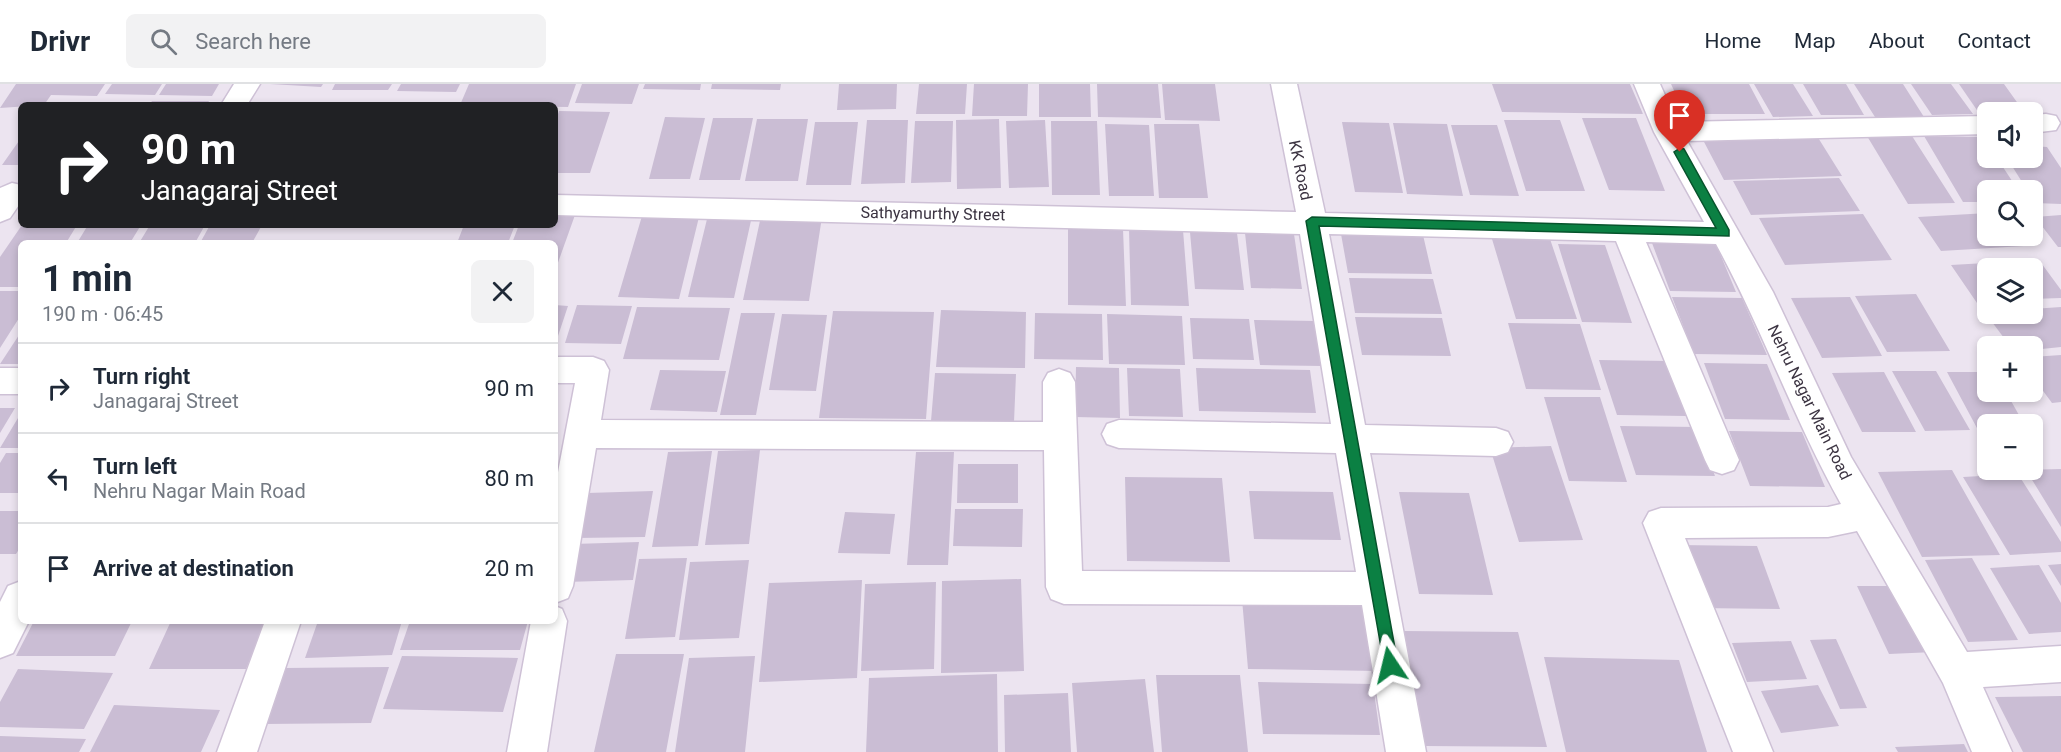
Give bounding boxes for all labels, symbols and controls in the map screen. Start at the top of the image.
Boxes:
search box [126,14,546,68]
text: Drivr [30,25,90,58]
icon: search [147,25,180,58]
text: Search here [195,29,311,54]
text: Home [1705,29,1761,53]
text: Map [1794,29,1836,53]
text: About [1869,29,1925,53]
text: Contact [1958,29,2031,53]
pin [1654,90,1705,152]
icon: arrive [1663,99,1696,132]
map controls [1977,102,2043,480]
button: sound [1977,102,2043,168]
text: 90 m [141,125,236,174]
icon: right [42,126,120,204]
street label: KK Road [1285,138,1316,202]
text: Janagaraj Street [141,175,338,207]
button: search [1977,180,2043,246]
street label: Sathyamurthy Street [860,203,1006,224]
text: 1 min [42,258,133,300]
button: layers [1977,258,2043,324]
button: close [471,260,534,323]
text: 190 m · 06:45 [42,302,163,326]
street label: Nehru Nagar Main Road [1764,322,1855,483]
button: + [1977,336,2043,402]
text: Turn right [93,364,190,389]
icon: right [42,372,75,405]
text: 90 m [485,376,534,401]
text: Janagaraj Street [93,389,239,413]
button: − [1977,414,2043,480]
text: Turn left [93,454,177,479]
icon: left [42,462,75,495]
text: 80 m [485,466,534,491]
text: Nehru Nagar Main Road [93,479,306,503]
icon: arrive [42,552,75,585]
text: Arrive at destination [93,556,294,581]
text: 20 m [485,556,534,581]
position arrow [1358,633,1422,697]

